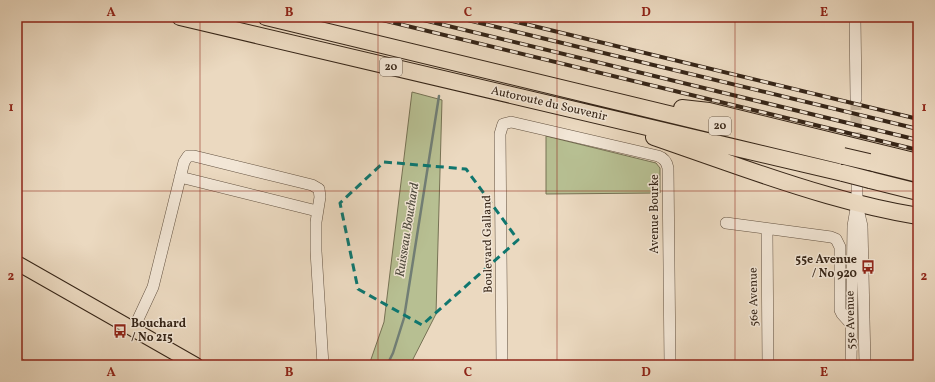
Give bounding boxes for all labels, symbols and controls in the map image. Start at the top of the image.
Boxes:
text: A [106,4,116,22]
text: B [285,4,294,22]
text: C [464,4,472,22]
text: D [641,4,651,22]
text: E [820,4,828,22]
road number: 20 [380,58,402,76]
street label: Autoroute du Souvenir [489,83,609,125]
text: 1 [8,99,14,117]
text: 1 [921,99,927,117]
road number: 20 [709,117,731,135]
street label: Avenue Bourke [647,174,663,254]
water label: Ruisseau Bouchard [392,181,424,279]
street label: Boulevard Galland [479,195,497,293]
place label: 55e Avenue / No 920 [795,252,857,282]
bus stop icon: 55e Avenue / No 920 [860,259,876,275]
street label: 56e Avenue [745,267,763,327]
text: 2 [8,268,15,286]
text: 2 [921,268,928,286]
street label: 55e Avenue [842,290,860,350]
place label: Bouchard / No 215 [131,316,187,346]
bus stop icon: Bouchard / No 215 [112,323,128,339]
text: A [106,364,116,382]
text: B [285,364,294,382]
text: C [464,364,472,382]
text: D [641,364,651,382]
text: E [820,364,828,382]

